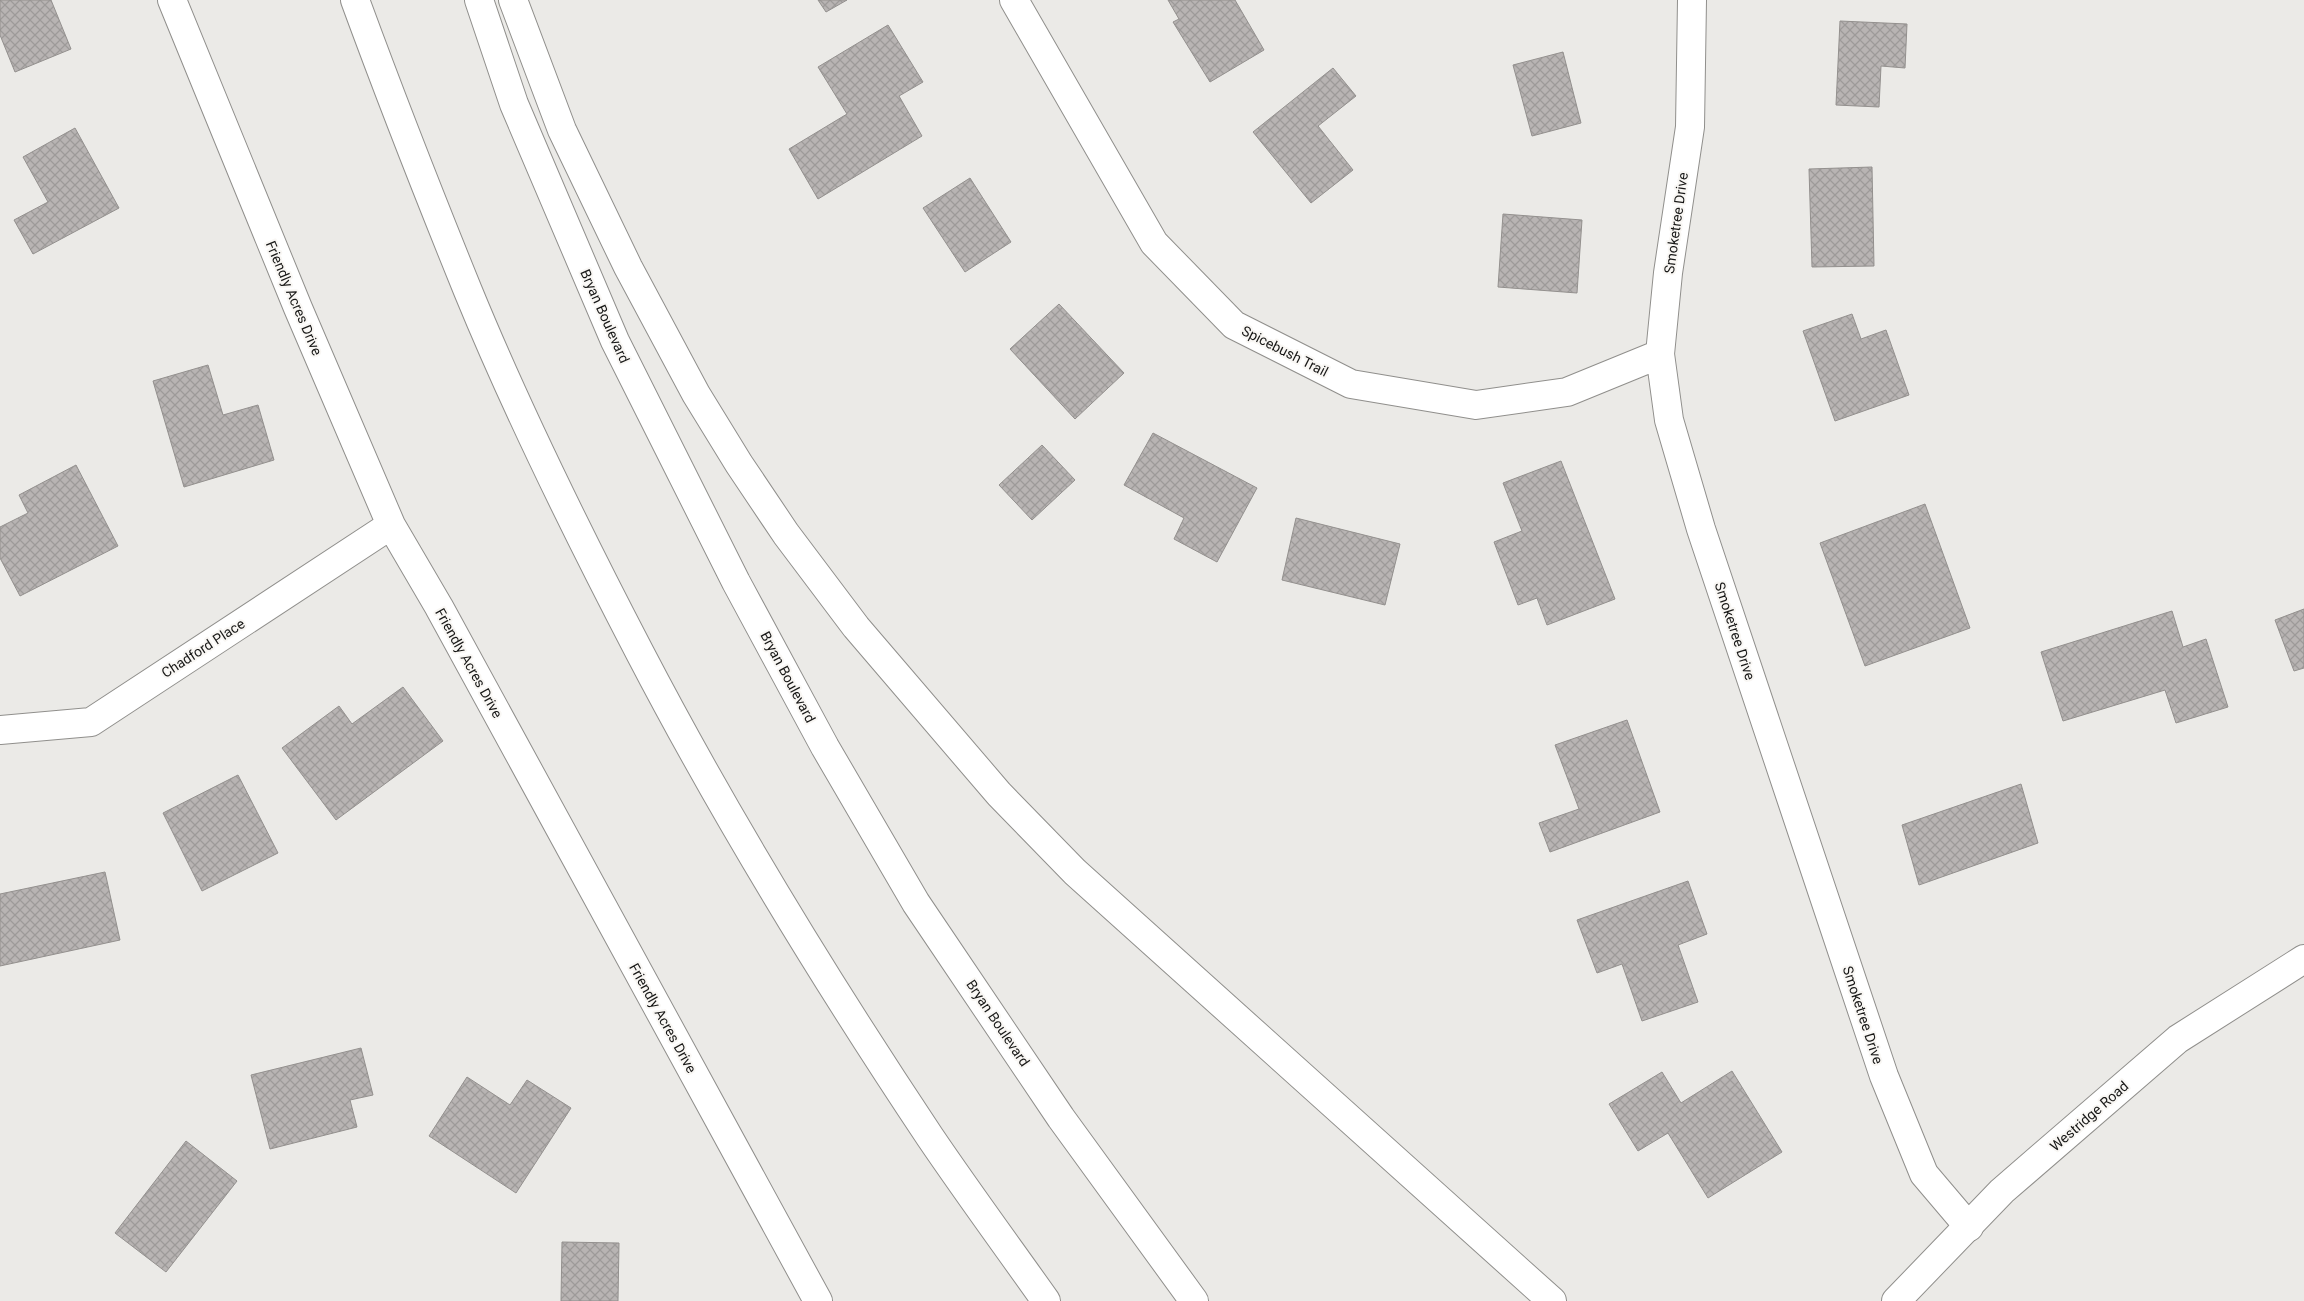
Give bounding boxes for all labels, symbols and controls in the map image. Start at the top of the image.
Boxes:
street label: Smoketree Drive [1661,171,1691,275]
street label: Friendly Acres Drive [263,238,325,358]
street label: Bryan Boulevard [577,267,633,365]
street label: Spicebush Trail [1239,322,1331,380]
street label: Smoketree Drive [1712,580,1758,682]
street label: Friendly Acres Drive [432,605,506,721]
street label: Chadford Place [158,615,248,681]
street label: Bryan Boulevard [757,629,819,725]
street label: Friendly Acres Drive [626,960,700,1076]
street label: Smoketree Drive [1840,964,1886,1066]
street label: Bryan Boulevard [963,977,1033,1069]
street label: Westridge Road [2047,1078,2131,1154]

